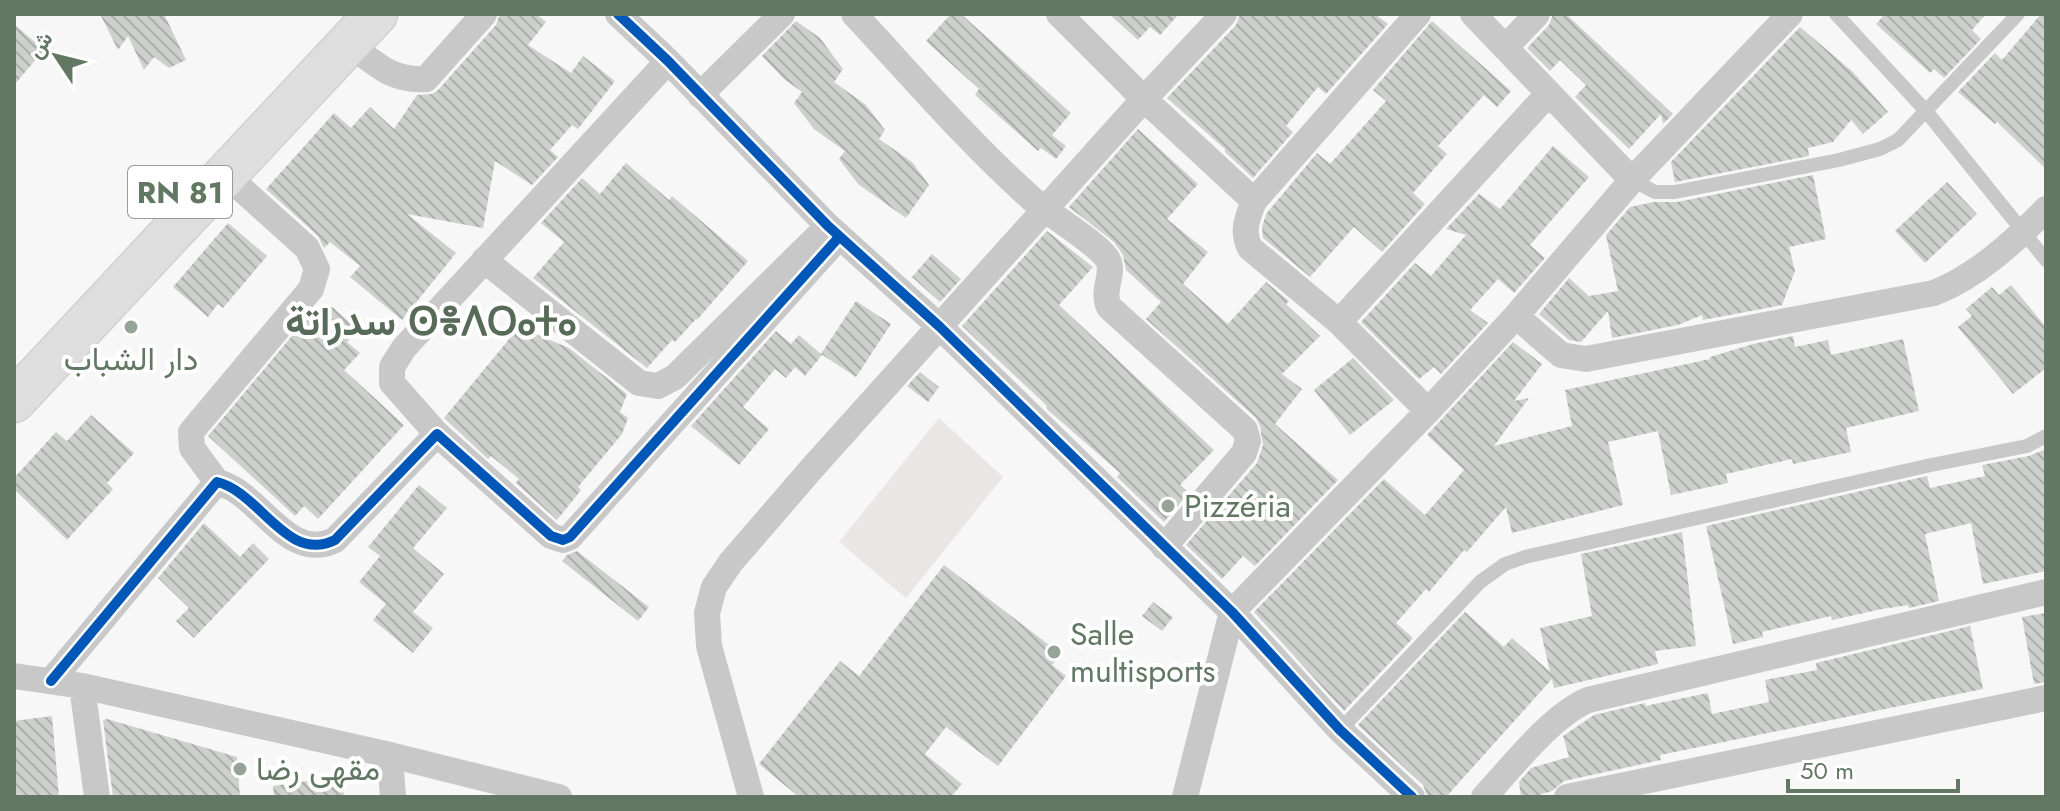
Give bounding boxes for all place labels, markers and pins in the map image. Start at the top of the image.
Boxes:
marker: دار الشباب [122,318,140,336]
place label: دار الشباب [64,336,198,382]
place label: Pizzéria [1184,483,1291,529]
marker: Pizzéria [1159,497,1177,515]
place label: Salle multisports [1070,611,1215,694]
marker: Salle multisports [1045,643,1063,661]
place label: مقهى رضا [256,746,380,792]
marker: مقهى رضا [231,760,249,778]

